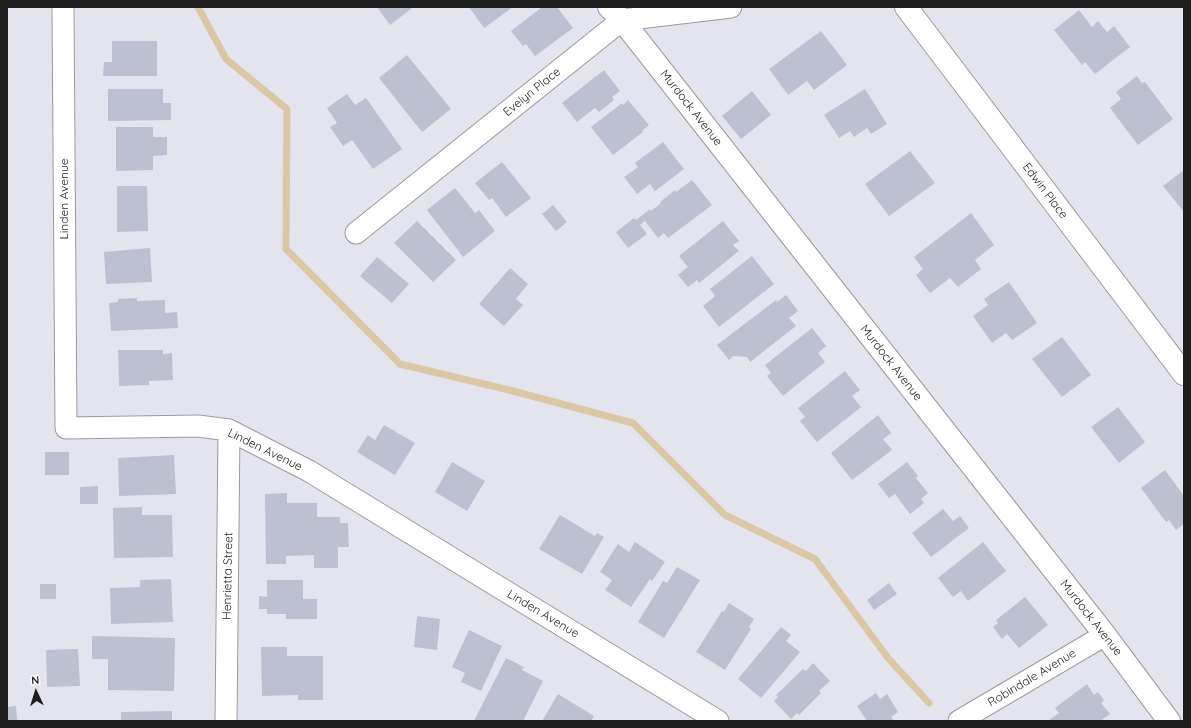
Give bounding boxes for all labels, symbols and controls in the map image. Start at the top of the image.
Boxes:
street label: Evelyn Place [500,65,564,119]
street label: Murdock Avenue [657,67,725,149]
street label: Linden Avenue [57,158,71,240]
street label: Edwin Place [1019,160,1071,222]
street label: Murdock Avenue [857,322,925,404]
street label: Linden Avenue [225,426,305,474]
street label: Henrietta Street [220,532,236,620]
street label: Murdock Avenue [1057,577,1125,659]
street label: Linden Avenue [504,587,582,641]
street label: Robindale Avenue [985,646,1079,710]
north arrow [16,672,56,712]
text: N [31,673,40,687]

